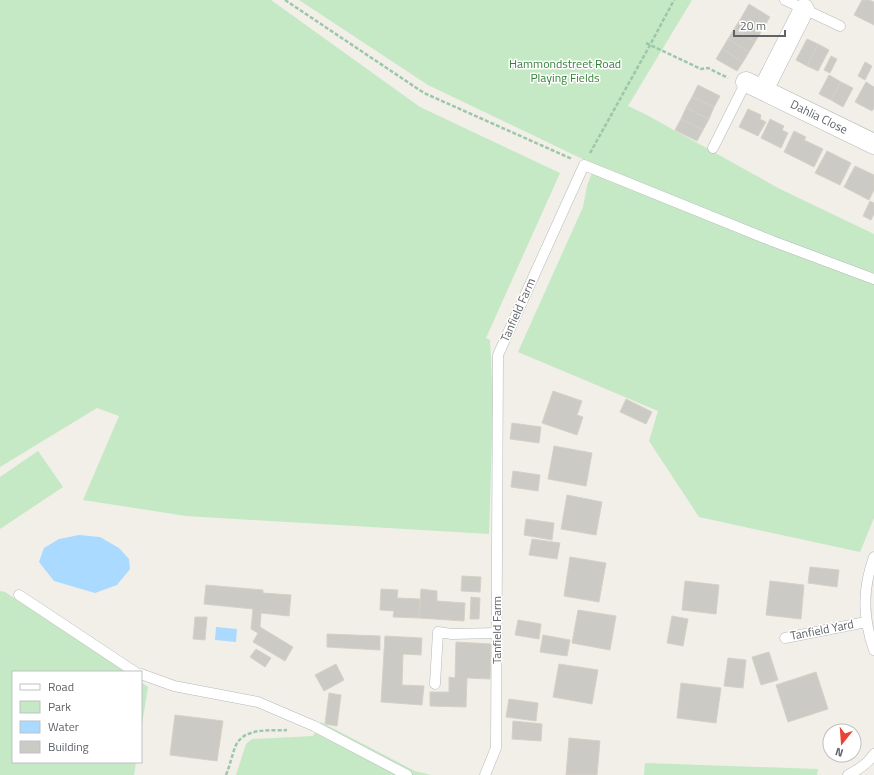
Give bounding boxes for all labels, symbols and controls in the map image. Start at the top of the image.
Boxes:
scale bar [734,12,785,38]
text: 20 m [740,16,766,35]
park label: Hammondstreet Road Playing Fields [509,54,621,87]
street label: Dahlia Close [787,95,851,139]
street label: Tanfield Farm [495,275,540,345]
street label: Tanfield Farm [487,596,506,664]
street label: Tanfield Yard [789,614,855,645]
legend [12,671,142,763]
text: Road [48,677,74,696]
text: Park [48,697,71,716]
text: Water [48,717,79,736]
north arrow [822,723,862,763]
text: Building [48,737,89,756]
text: N [833,744,845,761]

